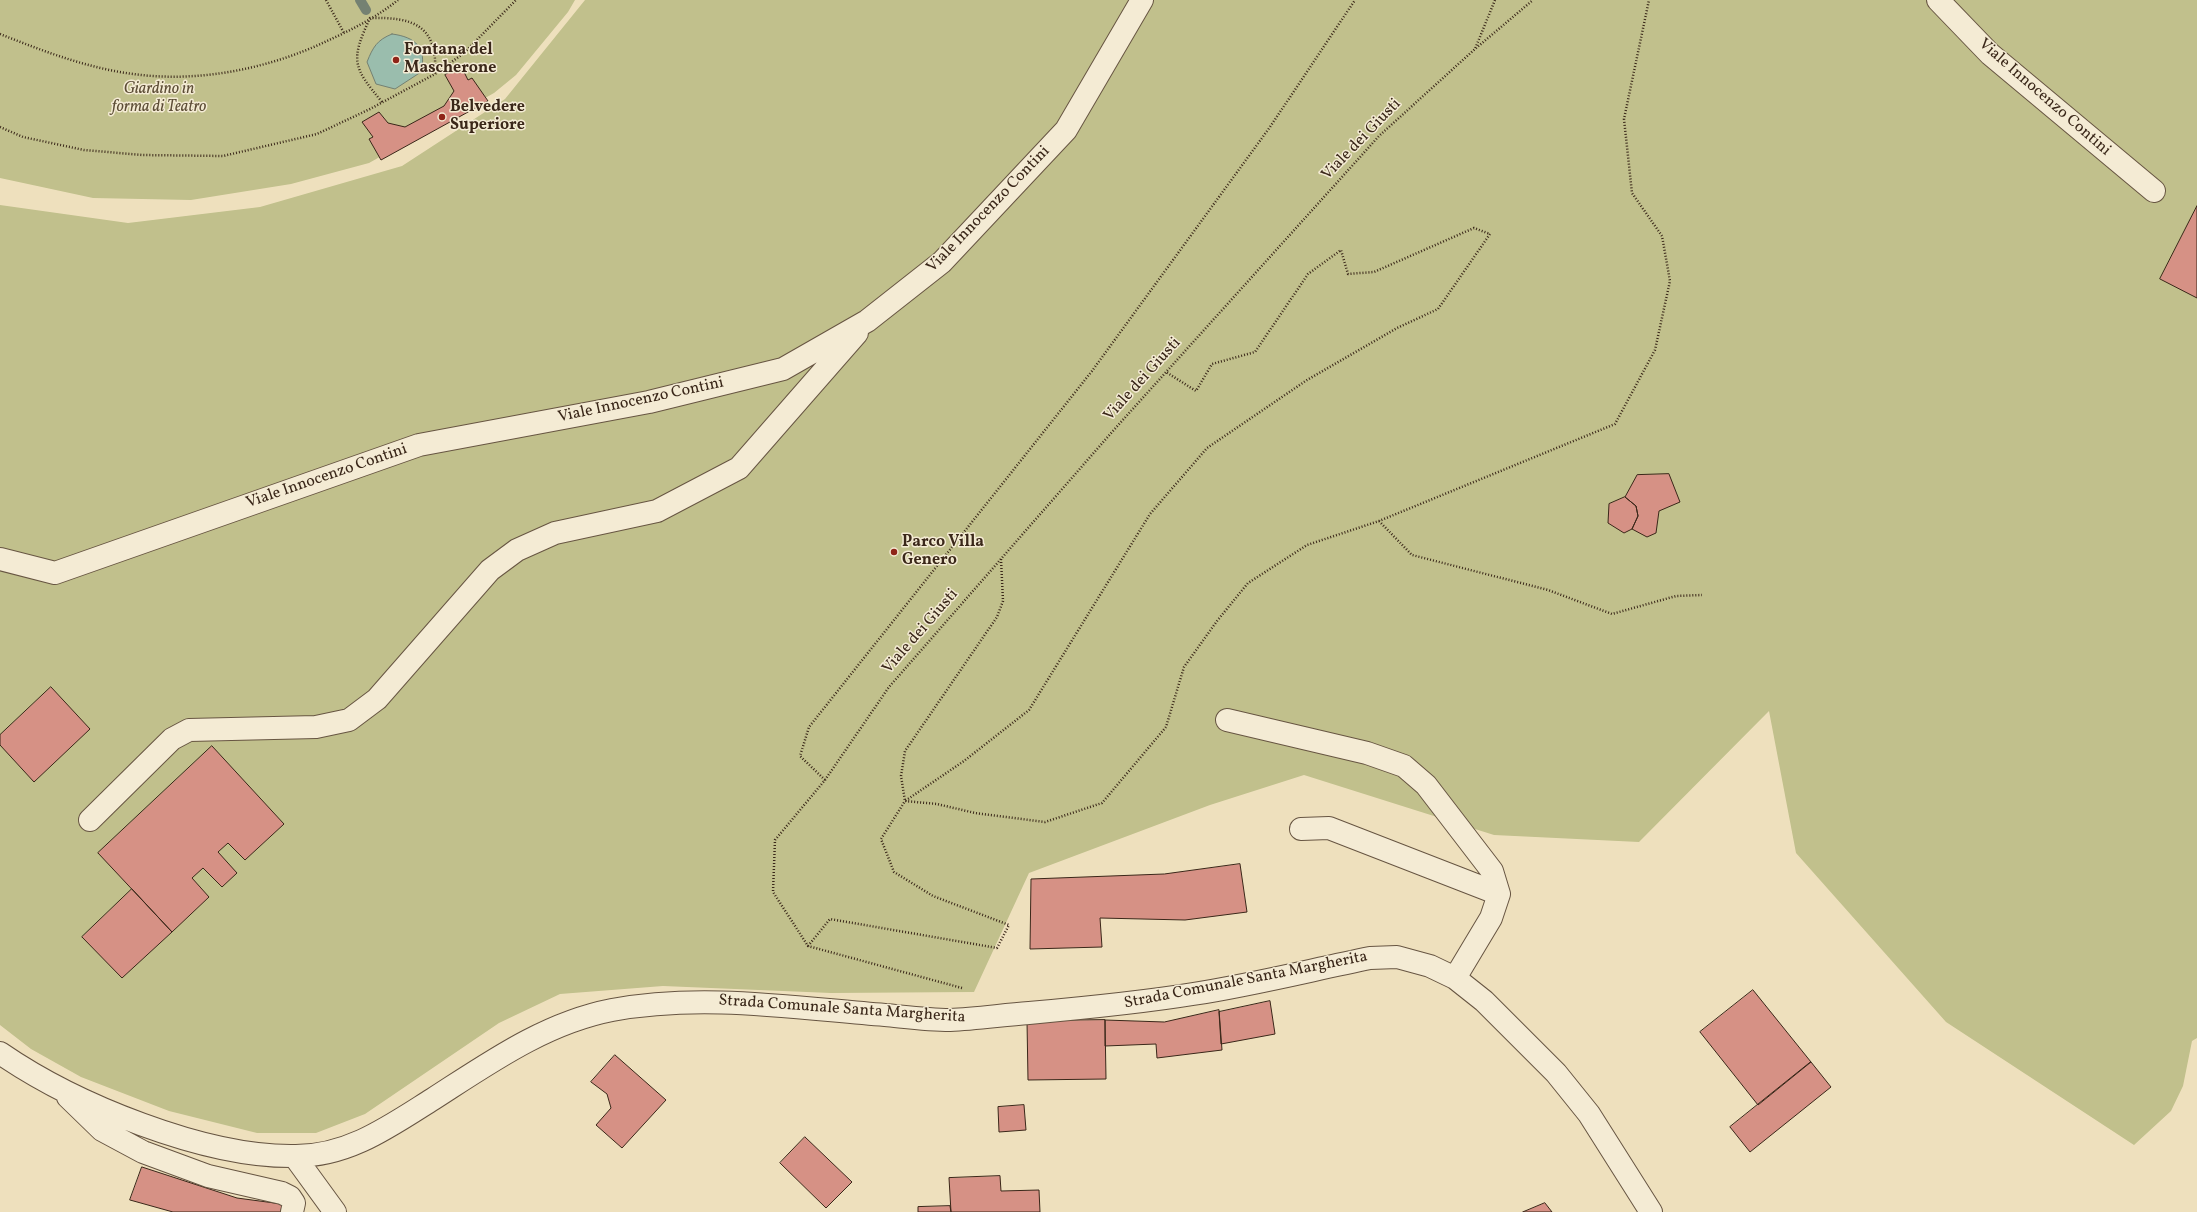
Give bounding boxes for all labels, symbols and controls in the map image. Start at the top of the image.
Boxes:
street label: Viale Innocenzo Contini [1974,35,2114,161]
place label: Fontana del Mascherone [404,41,496,79]
marker: Fontana del Mascherone [391,55,401,65]
park label: Giardino in forma di Teatro [112,80,206,118]
street label: Viale dei Giusti [1318,95,1406,185]
place label: Belvedere Superiore [450,98,525,136]
marker: Belvedere Superiore [437,112,447,122]
street label: Viale Innocenzo Contini [923,142,1055,278]
street label: Viale dei Giusti [1100,334,1186,426]
street label: Viale Innocenzo Contini [556,374,726,428]
street label: Viale Innocenzo Contini [244,440,410,514]
place label: Parco Villa Genero [902,533,984,571]
marker: Parco Villa Genero [889,547,899,557]
street label: Viale dei Giusti [879,586,963,678]
street label: Strada Comunale Santa Margherita [1123,948,1369,1014]
street label: Strada Comunale Santa Margherita [718,992,966,1028]

